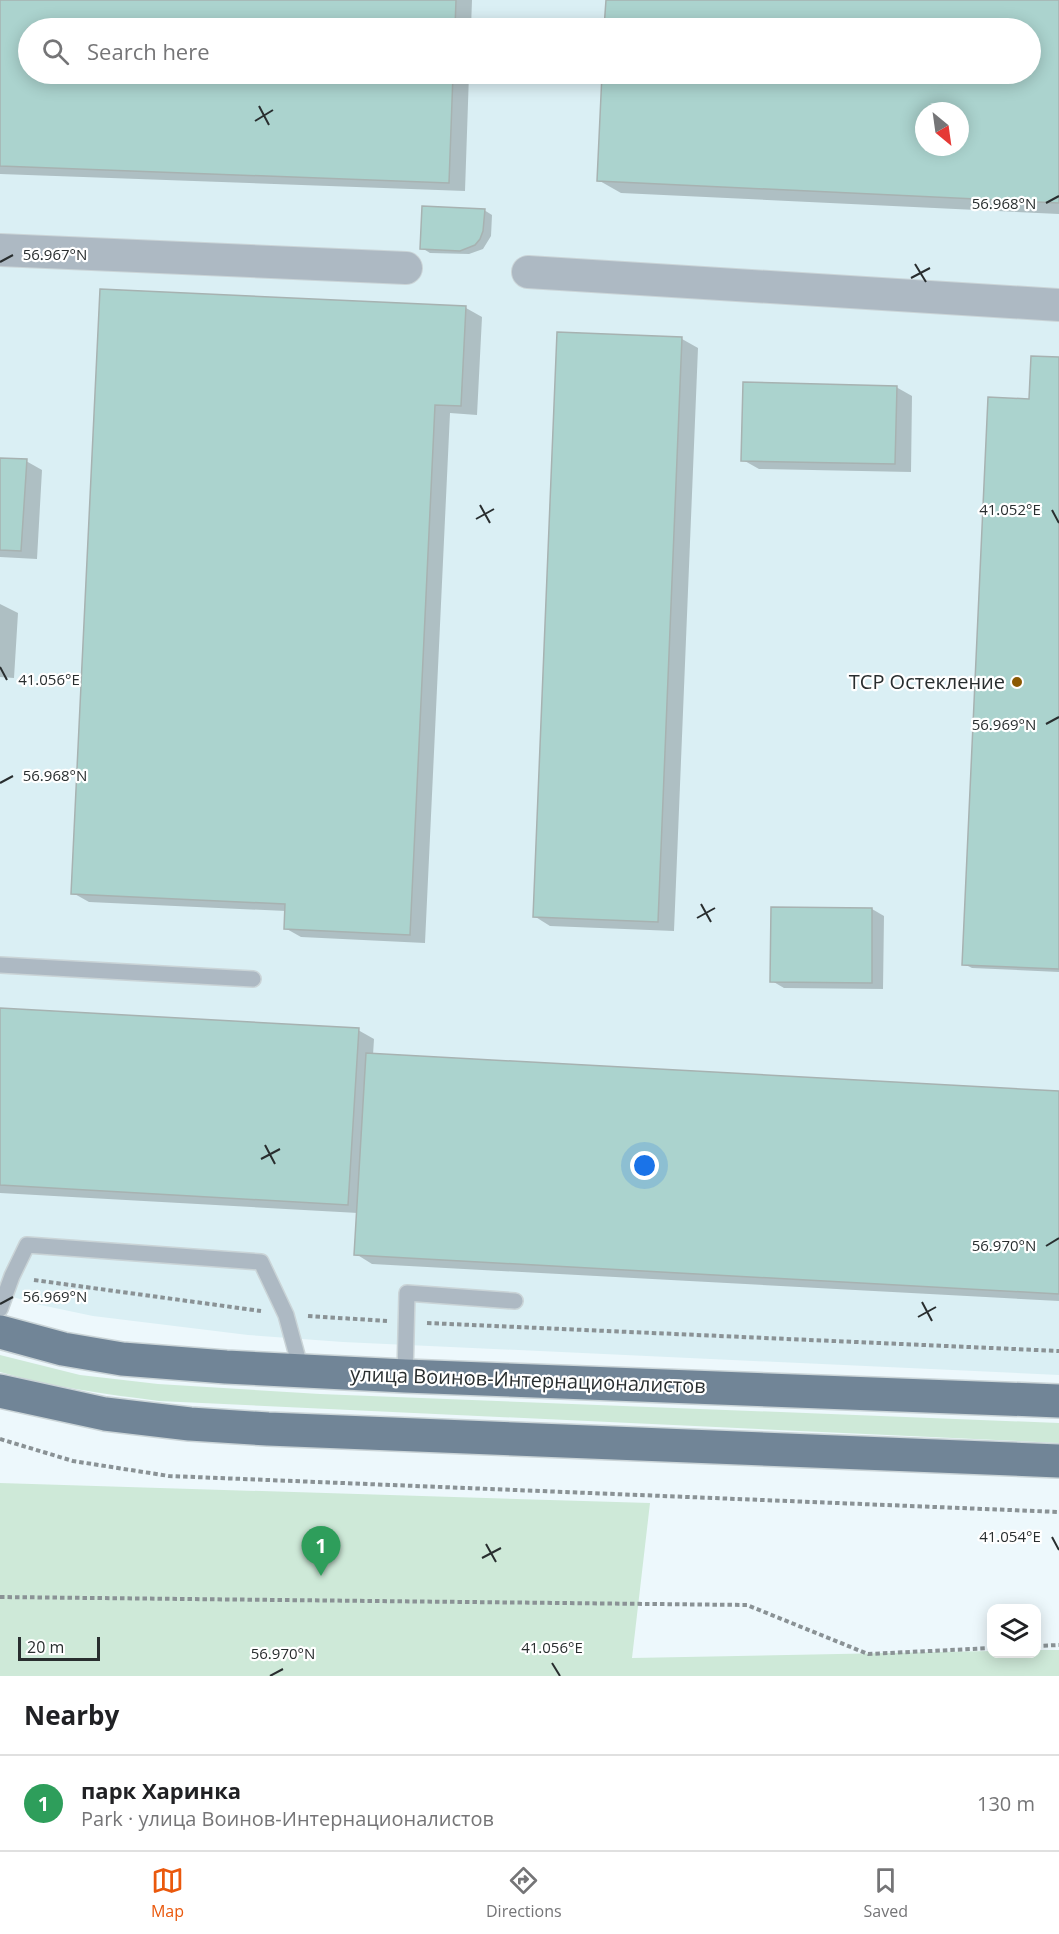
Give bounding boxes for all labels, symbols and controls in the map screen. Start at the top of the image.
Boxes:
search box [18,18,1041,84]
icon: search [39,35,72,68]
text: Search here [87,36,210,66]
north arrow [915,102,969,156]
text: 56.968°N [972,193,1036,213]
text: 56.967°N [23,244,87,264]
text: 41.052°E [979,499,1041,519]
place label: ТСР Остекление [849,668,1005,695]
text: 41.056°E [18,669,80,689]
marker: ТСР Остекление [1010,675,1024,689]
text: 56.969°N [972,714,1036,734]
text: 56.968°N [23,765,87,785]
your location [630,1151,659,1180]
text: 56.970°N [972,1235,1036,1255]
text: 56.969°N [23,1286,87,1306]
street label: улица Воинов-Интернационалистов [350,1360,706,1399]
pin: 1 [302,1526,340,1576]
text: 41.054°E [979,1526,1041,1546]
map controls [987,1604,1041,1658]
button: layers [987,1604,1041,1658]
scale bar [18,1634,100,1662]
text: 20 m [27,1636,64,1658]
text: 41.056°E [521,1637,583,1657]
text: 56.970°N [251,1643,315,1663]
text: Nearby [24,1697,119,1733]
text: парк Харинка [81,1775,241,1805]
text: 1 [38,1790,49,1817]
text: 130 m [977,1790,1035,1817]
text: Park · улица Воинов-Интернационалистов [81,1805,494,1832]
tab: Map [151,1864,184,1922]
tab: Directions [486,1864,562,1922]
tab: Saved [864,1864,908,1922]

